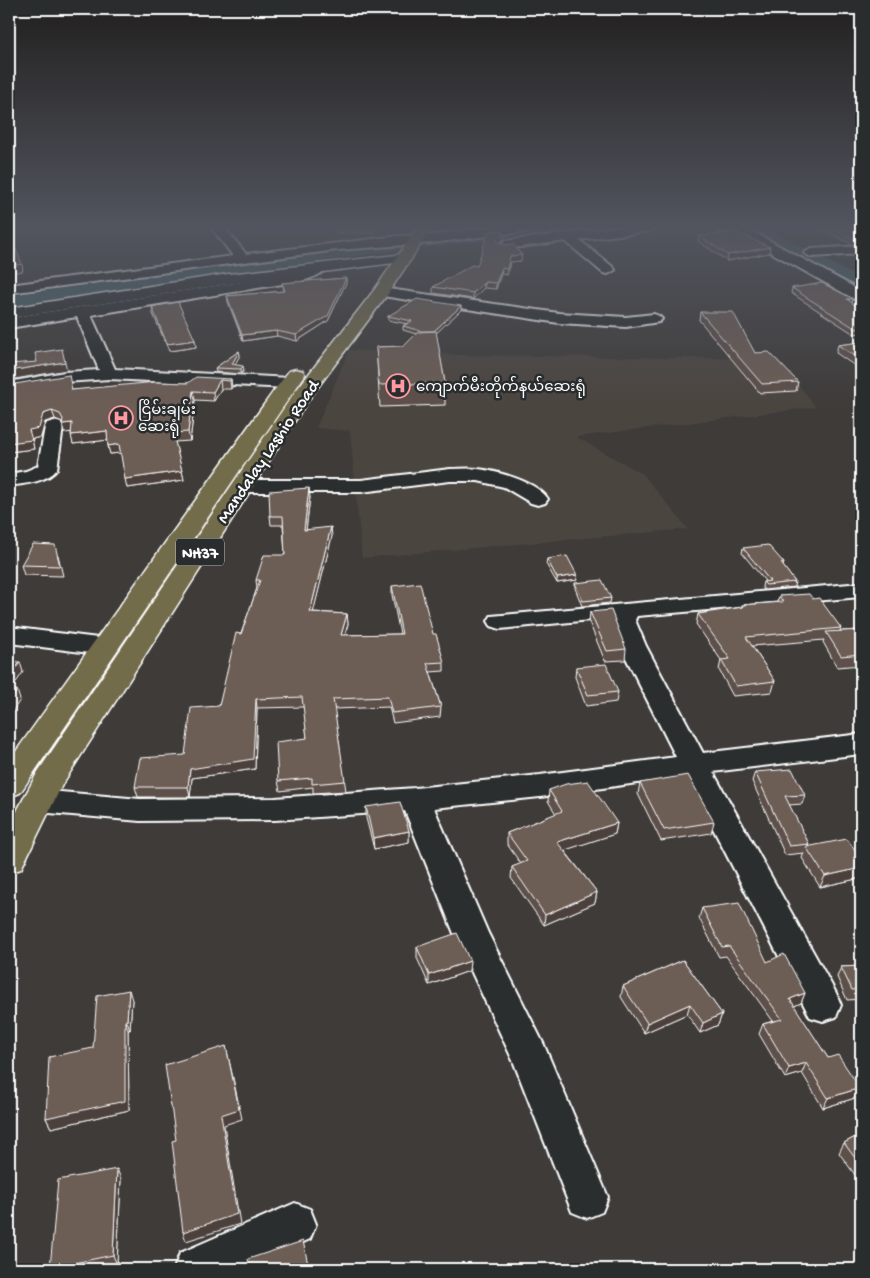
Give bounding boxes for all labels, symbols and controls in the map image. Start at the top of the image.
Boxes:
hospital icon: ကျောက်မီးတိုက်နယ်ဆေးရုံ [385,373,411,399]
street label: Mandalay Lashio Road [213,376,326,528]
place label: ကျောက်မီးတိုက်နယ်ဆေးရုံ [416,376,586,398]
place label: ငြိမ်းချမ်း ဆေးရုံ [138,399,196,438]
hospital icon: ငြိမ်းချမ်း ဆေးရုံ [108,405,134,431]
road number: NH37 [176,538,224,566]

